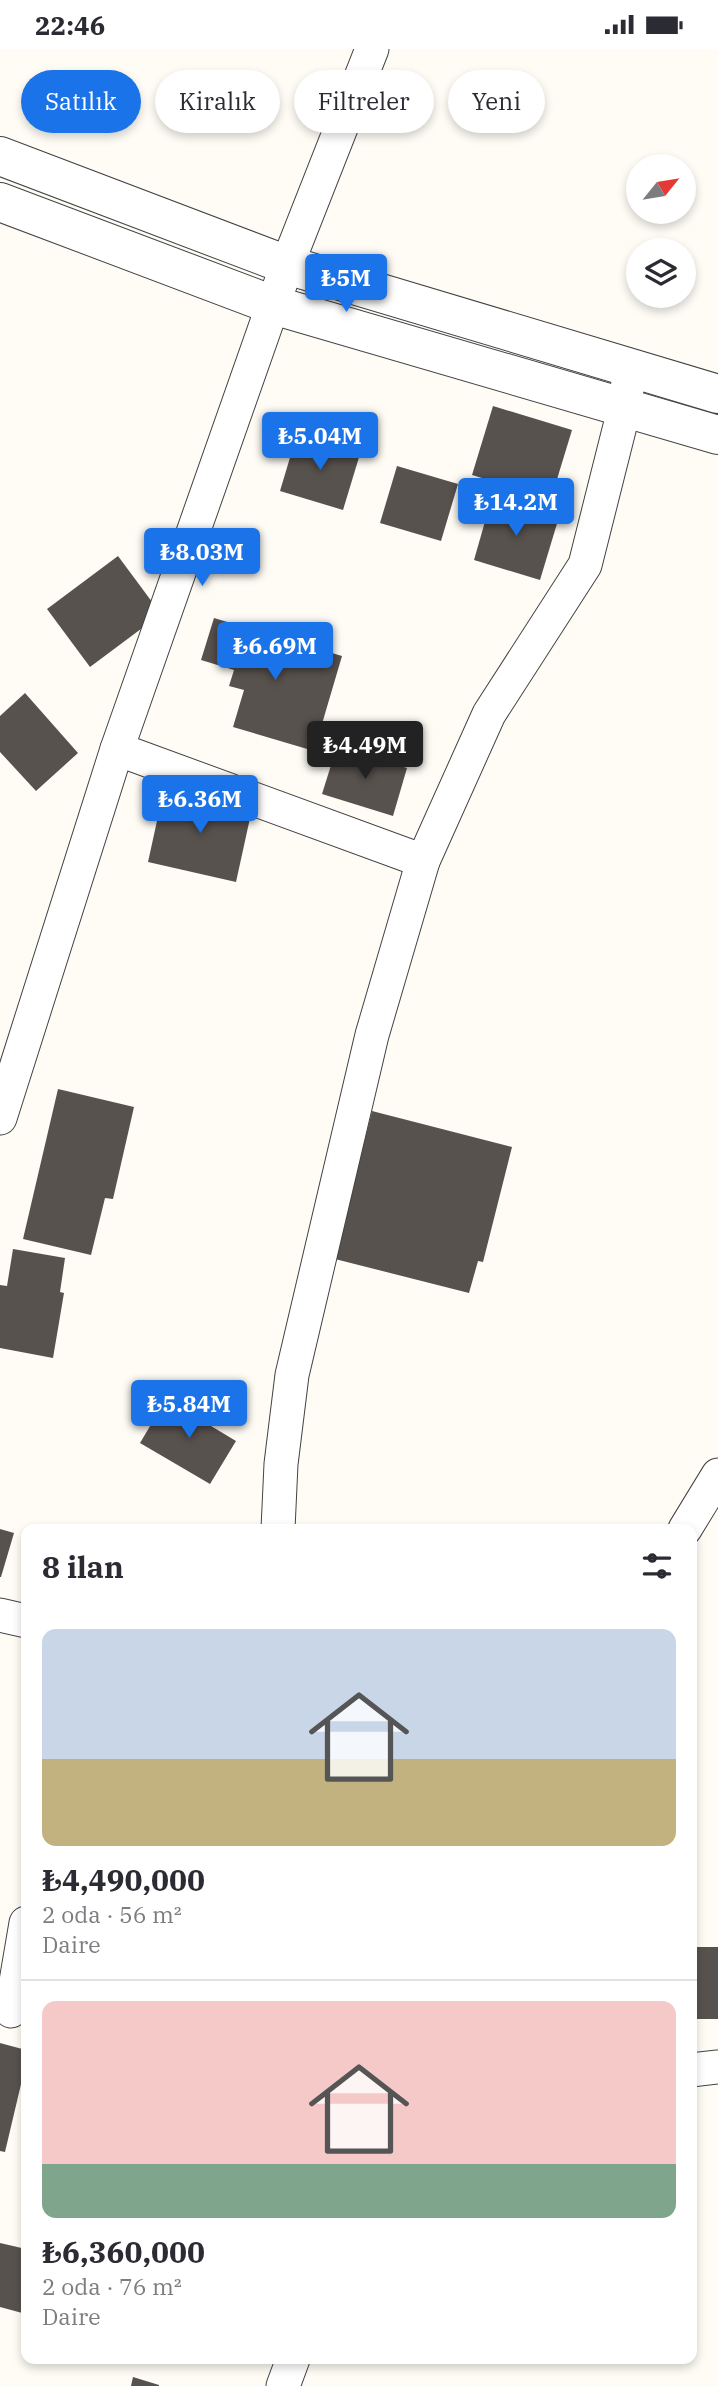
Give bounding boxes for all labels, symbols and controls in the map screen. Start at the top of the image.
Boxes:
text: 22:46 [35,8,105,42]
chip: Satılık [21,70,141,133]
chip: Kiralık [155,70,280,133]
chip: Filtreler [294,70,434,133]
chip: Yeni [448,70,545,133]
north arrow [626,154,696,224]
map controls [626,154,696,308]
button: layers [626,238,696,308]
pin: ₺5M [312,254,380,314]
text: ₺5M [321,262,371,292]
pin: ₺5.04M [263,413,377,472]
text: ₺5.04M [278,420,362,450]
pin: ₺14.2M [459,479,573,538]
text: ₺14.2M [474,486,558,516]
pin: ₺8.03M [145,529,259,588]
text: ₺8.03M [160,536,244,566]
pin: ₺6.69M [218,623,332,682]
text: ₺6.69M [233,630,317,660]
pin: ₺4.49M [308,721,422,781]
text: ₺4.49M [323,729,407,759]
pin: ₺6.36M [143,775,257,835]
text: ₺6.36M [158,783,242,813]
pin: ₺5.84M [132,1381,246,1440]
text: ₺5.84M [147,1388,231,1418]
text: 8 ilan [42,1547,124,1586]
icon: filters [638,1547,676,1585]
icon: home [296,1674,422,1800]
text: ₺4,490,000 [42,1860,205,1899]
text: 2 oda · 56 m² [42,1899,182,1929]
text: Daire [42,1929,101,1959]
icon: home [296,2046,422,2172]
text: ₺6,360,000 [42,2232,205,2271]
text: 2 oda · 76 m² [42,2271,182,2301]
text: Daire [42,2301,101,2331]

